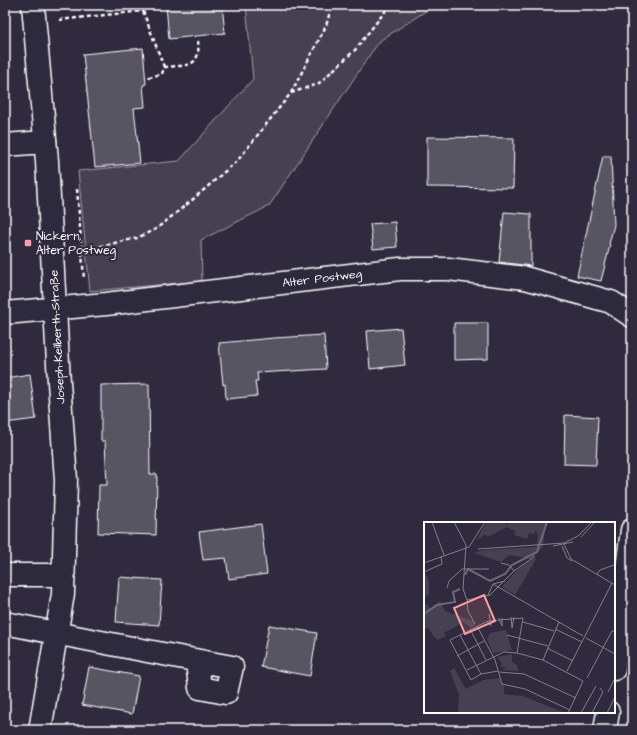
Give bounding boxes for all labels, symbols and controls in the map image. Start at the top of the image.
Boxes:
place label: Nickern, Alter Postweg [36,228,116,260]
marker: Nickern, Alter Postweg [23,238,33,248]
street label: Alter Postweg [281,265,363,293]
street label: Joseph-Keilberth-Straße [45,269,69,404]
inset map [424,522,615,713]

